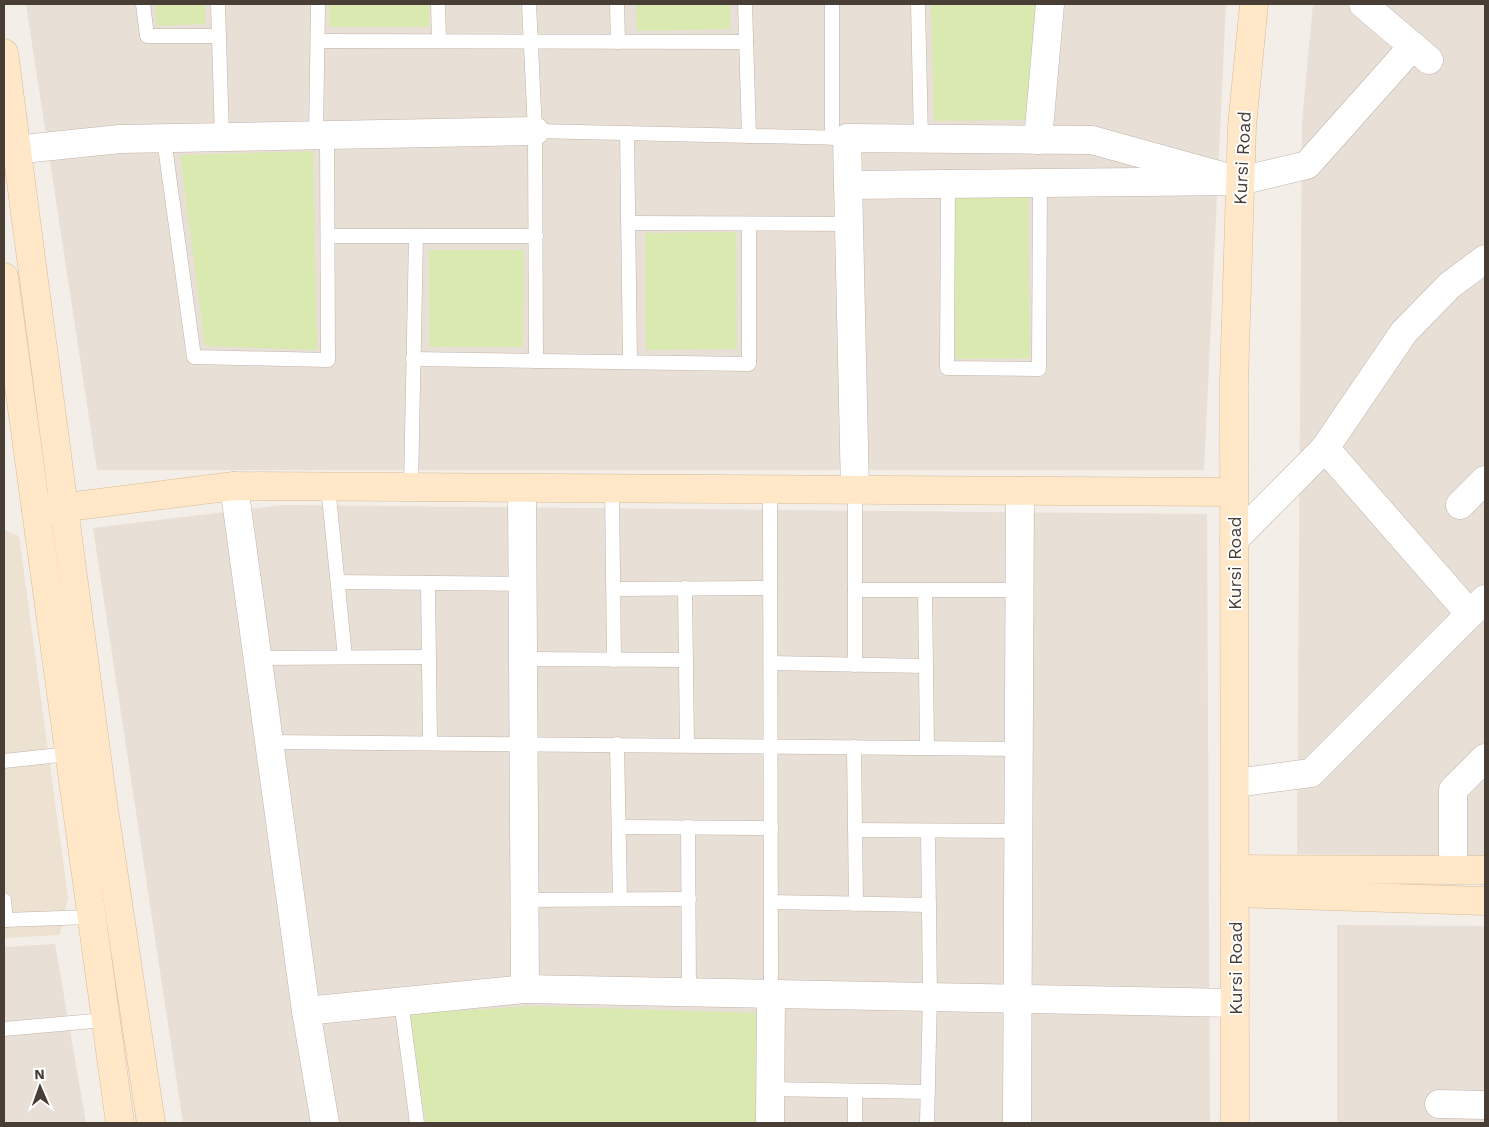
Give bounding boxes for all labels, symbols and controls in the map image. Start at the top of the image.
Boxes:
street label: Kursi Road [1229,111,1255,205]
street label: Kursi Road [1224,516,1245,610]
street label: Kursi Road [1225,921,1246,1015]
north arrow [15,1062,65,1112]
text: N [34,1066,45,1082]

